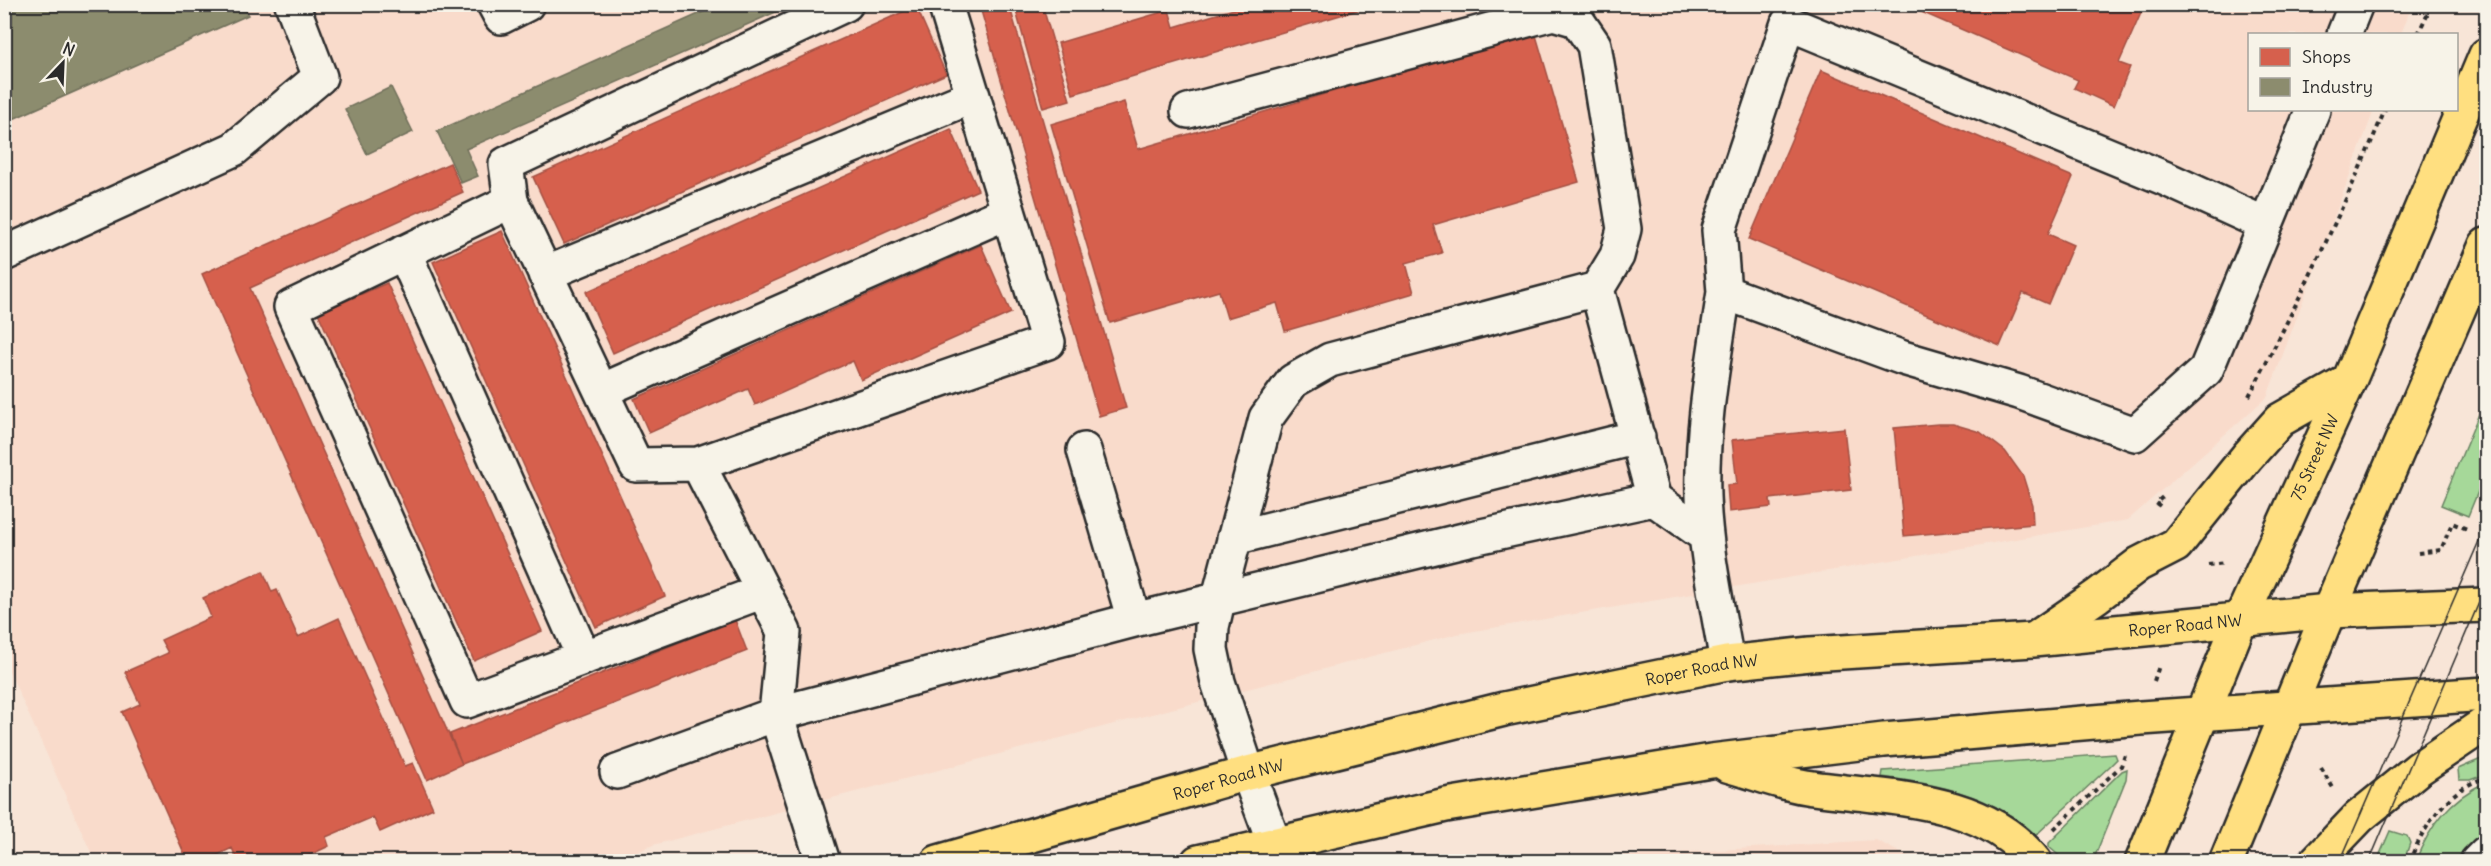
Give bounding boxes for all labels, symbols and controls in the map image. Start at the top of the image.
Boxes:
north arrow [33,33,93,93]
legend [2248,33,2458,111]
text: N [60,38,78,61]
text: Shops [2302,45,2351,68]
text: Industry [2302,75,2373,98]
street label: 75 Street NW [2286,410,2343,504]
street label: Roper Road NW [2127,610,2243,641]
street label: Roper Road NW [1644,650,1759,690]
street label: Roper Road NW [1171,754,1286,804]

